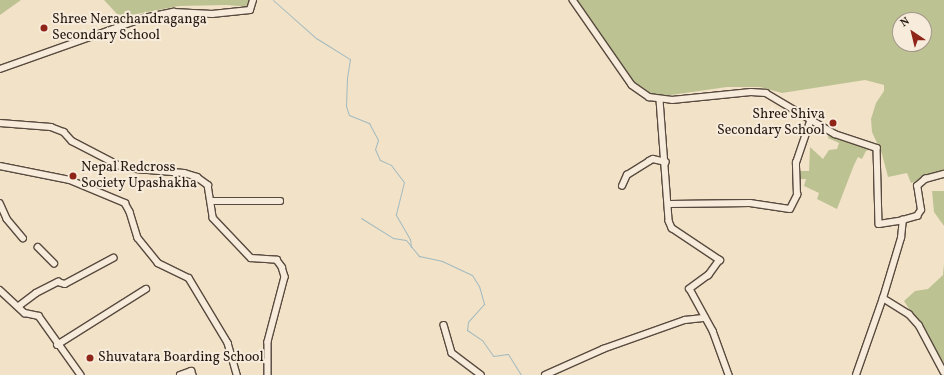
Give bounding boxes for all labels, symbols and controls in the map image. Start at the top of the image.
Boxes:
place label: Shree Nerachandraganga Secondary School [52,12,207,44]
north arrow [892,12,932,52]
text: N [898,14,913,31]
marker: Shree Nerachandraganga Secondary School [39,23,49,33]
place label: Shree Shiva Secondary School [717,107,825,140]
marker: Shree Shiva Secondary School [828,118,838,128]
place label: Nepal Redcross Society Upashakha [81,160,197,192]
marker: Nepal Redcross Society Upashakha [68,171,78,181]
place label: Shuvatara Boarding School [98,350,264,366]
marker: Shuvatara Boarding School [85,353,95,363]

